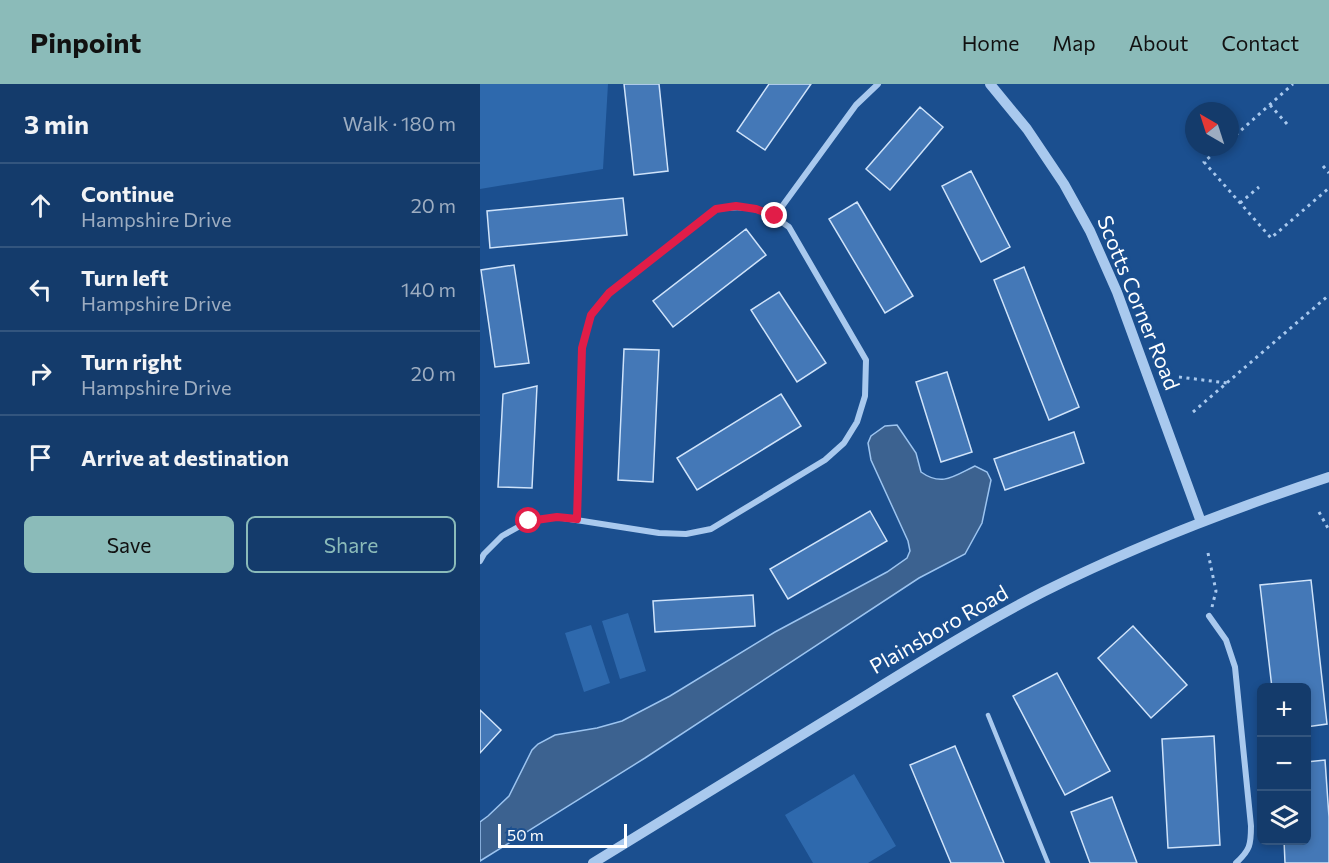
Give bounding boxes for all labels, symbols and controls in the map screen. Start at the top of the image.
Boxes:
text: Pinpoint [30,25,141,59]
text: Home [962,30,1019,55]
text: Map [1052,30,1096,55]
text: About [1129,30,1188,55]
text: Contact [1221,30,1299,55]
north arrow [1185,102,1239,156]
text: 3 min [24,108,89,139]
text: Walk · 180 m [343,111,456,135]
text: Continue [81,180,174,207]
icon: ahead [24,189,57,222]
text: 20 m [411,193,456,217]
route end [761,202,787,228]
text: Hampshire Drive [81,207,232,231]
street label: Scotts Corner Road [1093,212,1186,393]
text: Turn left [81,264,168,291]
icon: left [24,273,57,306]
text: 140 m [401,277,456,301]
text: Hampshire Drive [81,291,232,315]
text: Turn right [81,348,182,375]
icon: right [24,357,57,390]
text: 20 m [411,361,456,385]
text: Hampshire Drive [81,375,232,399]
icon: arrive [24,441,57,474]
text: Arrive at destination [81,444,289,471]
route start [515,507,541,533]
button: Save [24,516,234,573]
button: Share [246,516,456,573]
street label: Plainsboro Road [865,579,1012,678]
map controls [1257,683,1311,845]
button: + [1257,683,1311,737]
button: − [1257,737,1311,791]
button: layers [1257,791,1311,845]
scale bar [498,821,627,848]
text: 50 m [507,825,544,844]

